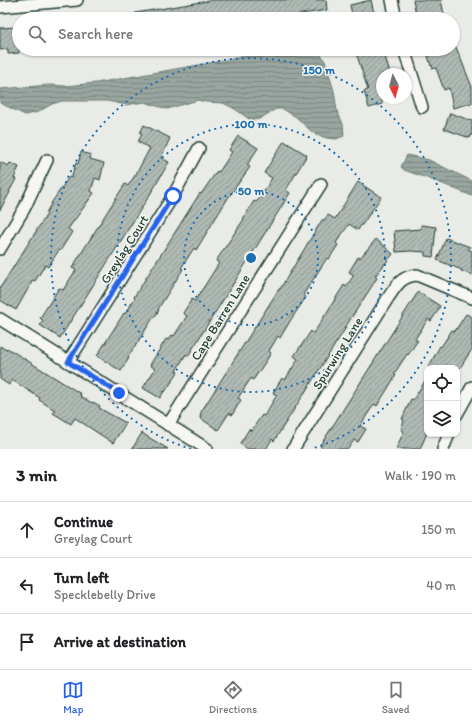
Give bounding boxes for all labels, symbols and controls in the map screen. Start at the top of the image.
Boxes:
search box [12,12,460,56]
icon: search [26,23,48,45]
text: Search here [58,25,133,43]
text: 150 m [303,63,336,77]
north arrow [376,68,412,104]
text: 100 m [234,117,268,131]
text: 50 m [238,184,265,198]
route start [164,187,182,205]
street label: Greylag Court [97,212,152,286]
centre of rings [244,251,258,265]
street label: Cape Barren Lane [188,271,253,363]
street label: Spurwing Lane [309,314,366,392]
map controls [424,365,460,437]
button: locate [424,365,460,401]
route end [110,384,128,402]
button: layers [424,401,460,437]
text: 3 min [16,465,57,485]
text: Walk · 190 m [385,468,456,483]
text: Continue [54,513,113,531]
icon: ahead [16,519,38,541]
text: 150 m [421,522,456,537]
text: Greylag Court [54,531,132,546]
text: Turn left [54,569,109,587]
icon: left [16,575,38,597]
text: 40 m [426,578,456,593]
text: Specklebelly Drive [54,587,156,602]
icon: arrive [16,631,38,653]
text: Arrive at destination [54,633,186,651]
tab: Map [62,679,84,716]
tab: Directions [209,679,257,716]
tab: Saved [382,679,410,716]

